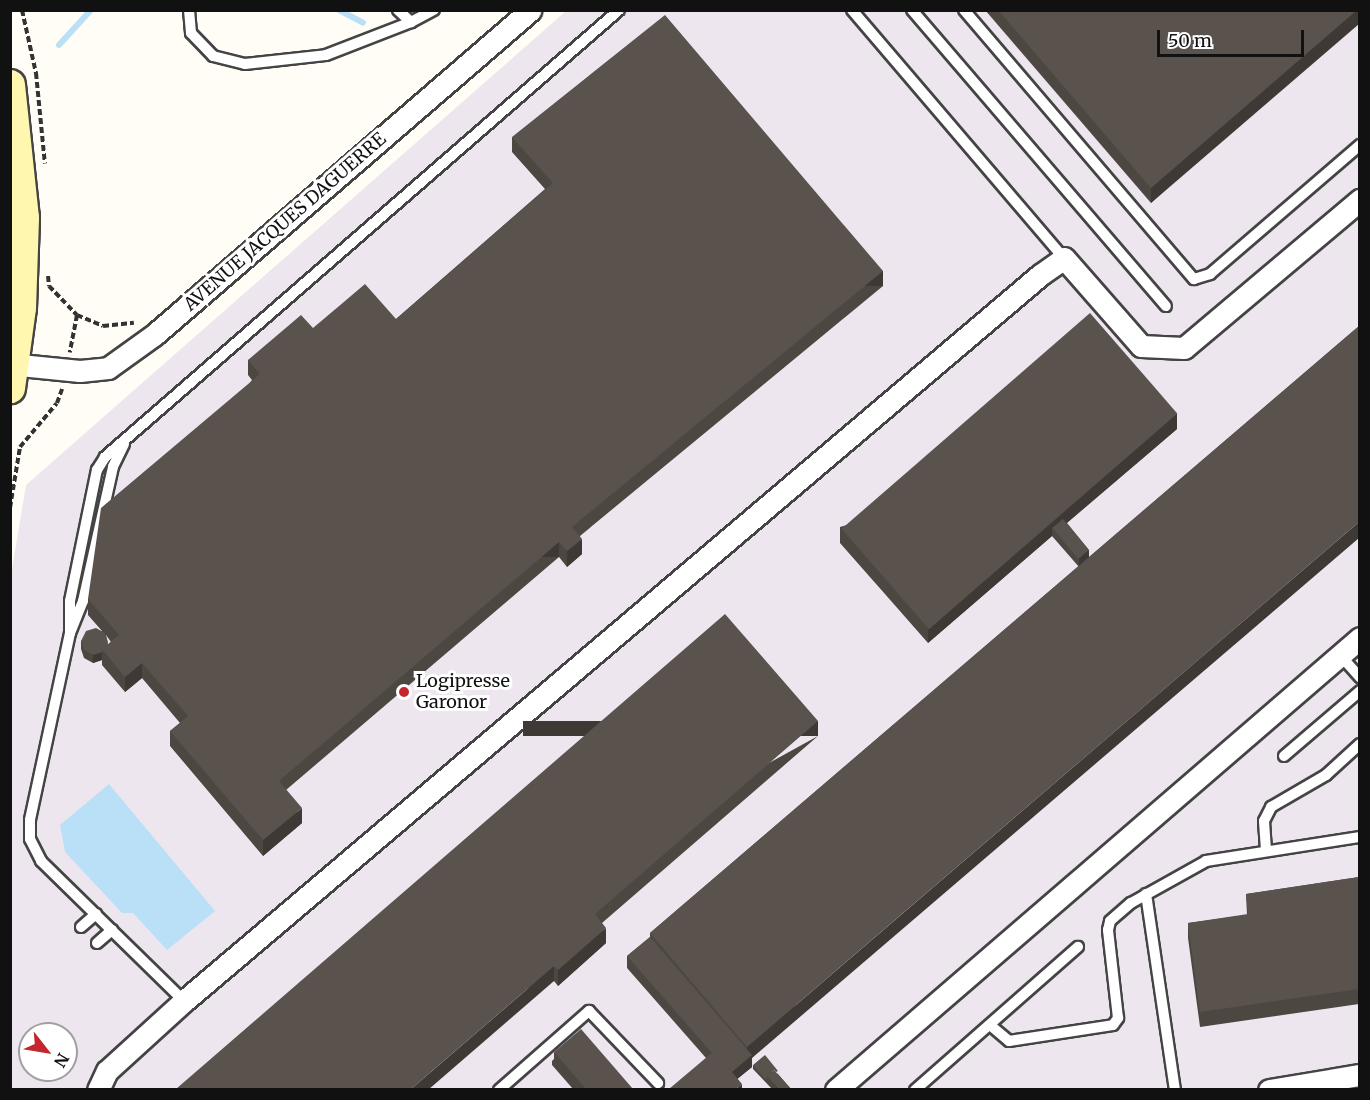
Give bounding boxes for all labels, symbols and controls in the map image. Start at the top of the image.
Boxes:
scale bar [1160,18,1307,56]
text: 50 m [1168,29,1212,52]
street label: AVENUE JACQUES DAGUERRE [180,128,390,316]
place label: Logipresse Garonor [416,671,510,714]
marker: Logipresse Garonor [397,685,411,699]
north arrow [18,1022,78,1082]
text: N [50,1050,74,1071]

